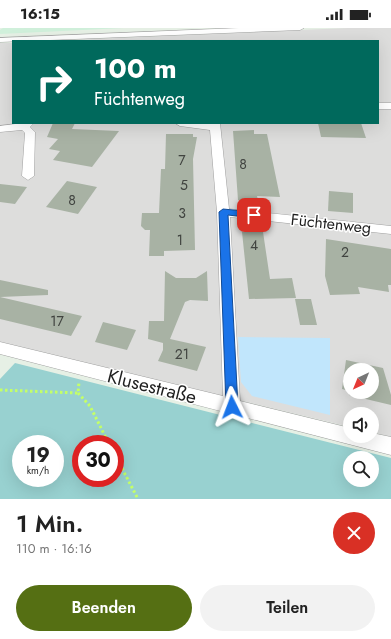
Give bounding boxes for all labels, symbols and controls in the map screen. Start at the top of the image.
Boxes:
text: 16:15 [20,3,60,25]
text: 100 m [94,48,177,89]
icon: right [28,56,80,108]
text: Füchtenweg [94,86,185,112]
house number: 7 [178,150,186,170]
house number: 8 [239,154,247,174]
house number: 5 [180,175,188,195]
house number: 8 [68,190,76,210]
pin [237,198,271,232]
house number: 3 [178,203,186,223]
icon: arrive [243,204,265,226]
street label: Füchtenweg [290,208,372,239]
house number: 1 [177,230,183,250]
house number: 4 [250,235,258,255]
house number: 2 [341,242,349,262]
house number: 17 [50,311,64,331]
house number: 21 [175,344,189,364]
street label: Klusestraße [105,362,199,411]
north arrow [343,363,379,399]
map controls [343,363,379,487]
position arrow [211,386,253,428]
button: sound [343,407,379,443]
speed limit sign: 30 [72,435,124,487]
text: 19 [26,441,50,470]
button: search [343,451,379,487]
text: km/h [27,463,49,478]
text: 1 Min. [16,506,83,541]
button: close [333,512,375,554]
text: 110 m · 16:16 [16,539,92,558]
button: Beenden [16,585,192,631]
button: Teilen [200,585,375,631]

